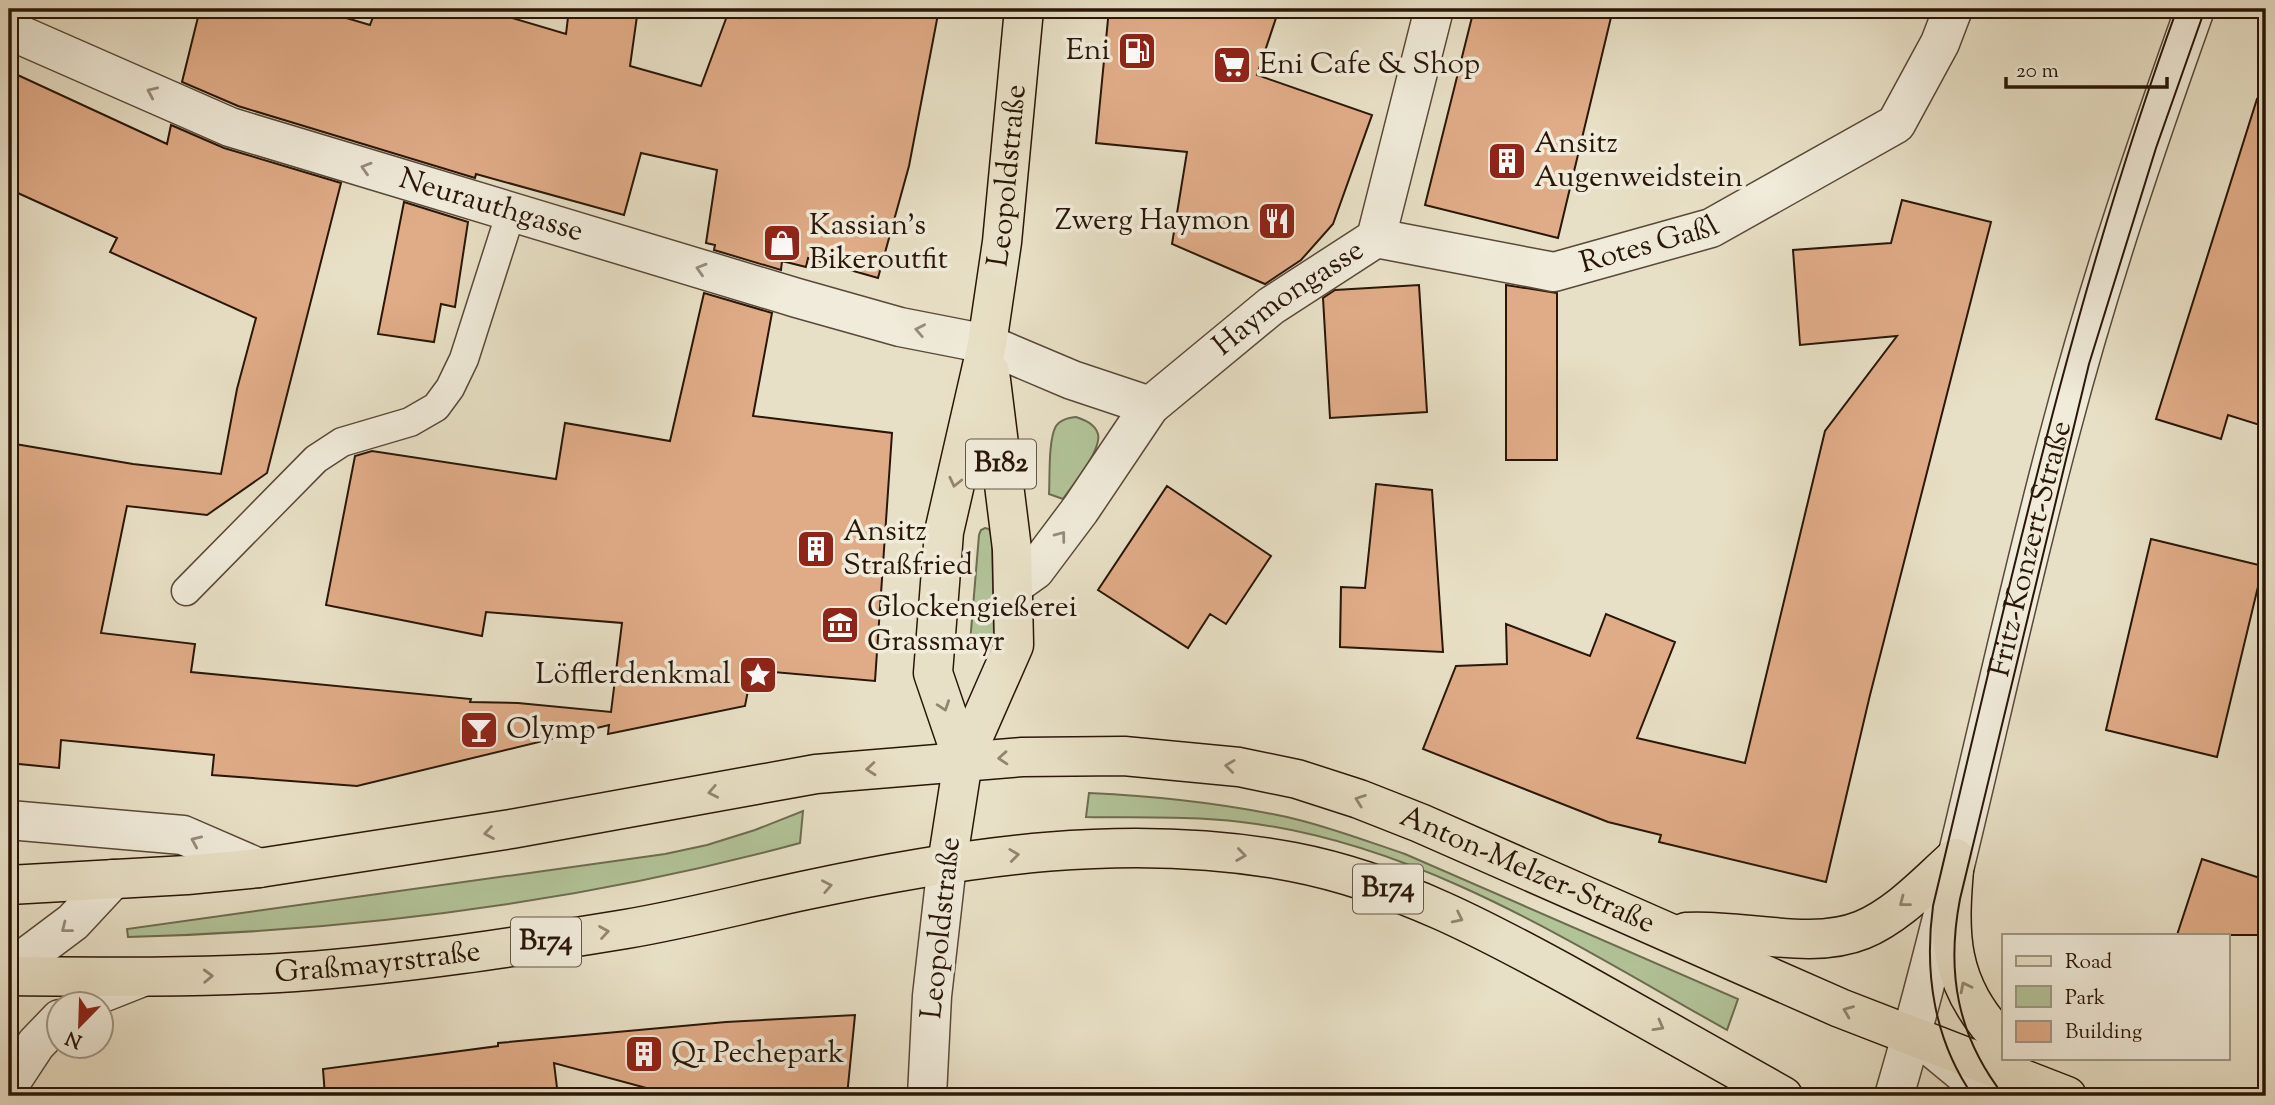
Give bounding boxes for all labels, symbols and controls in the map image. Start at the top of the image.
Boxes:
place label: Eni [1066,30,1110,73]
fuel station icon: Eni [1116,30,1158,72]
supermarket icon: Eni Cafe & Shop [1211,44,1253,86]
place label: Eni Cafe & Shop [1259,44,1480,87]
scale bar [2006,46,2166,90]
text: 20 m [2016,57,2059,87]
street label: Leopoldstraße [977,82,1038,270]
one-way arrow [147,86,159,100]
place label: Ansitz Augenweidstein [1534,123,1743,200]
building icon: Ansitz Augenweidstein [1486,140,1528,182]
street label: Neurauthgasse [394,158,588,254]
one-way arrow [360,161,372,176]
place label: Zwerg Haymon [1055,200,1250,243]
restaurant icon: Zwerg Haymon [1256,200,1298,242]
place label: Kassian's Bikeroutfit [809,205,948,282]
street label: Rotes Gaßl [1575,206,1727,285]
shop icon: Kassian's Bikeroutfit [761,222,803,264]
street label: Haymongasse [1204,230,1373,367]
one-way arrow [695,263,708,277]
one-way arrow [914,324,926,339]
street label: Fritz-Konzert-Straße [1979,416,2084,681]
road number: B182 [966,440,1036,489]
one-way arrow [949,476,964,488]
place label: Ansitz Straßfried [843,511,973,588]
building icon: Ansitz Straßfried [795,528,837,570]
one-way arrow [1052,531,1065,543]
place label: Glockengießerei Grassmayr [867,587,1077,664]
museum icon: Glockengießerei Grassmayr [819,604,861,646]
place label: Löfflerdenkmal [535,654,731,697]
place icon: Löfflerdenkmal [737,654,779,696]
one-way arrow [936,699,950,711]
bar icon: Olymp [458,709,500,751]
place label: Olymp [506,709,596,752]
one-way arrow [997,751,1008,766]
one-way arrow [1224,758,1236,773]
one-way arrow [865,761,877,776]
one-way arrow [707,783,719,798]
one-way arrow [1354,794,1366,808]
street label: Anton-Melzer-Straße [1393,796,1662,945]
one-way arrow [483,825,495,840]
one-way arrow [191,835,203,849]
street label: Leopoldstraße [911,835,973,1021]
one-way arrow [1235,847,1247,862]
one-way arrow [1009,848,1020,863]
road number: B174 [1353,864,1423,914]
one-way arrow [821,880,833,895]
one-way arrow [1899,894,1911,907]
one-way arrow [1451,910,1463,924]
road number: B174 [511,918,581,967]
one-way arrow [61,919,73,932]
one-way arrow [598,925,610,940]
street label: Graßmayrstraße [273,930,483,995]
legend [2002,934,2230,1060]
text: Road [2065,948,2112,978]
one-way arrow [203,968,214,983]
one-way arrow [1959,982,1973,994]
text: Park [2065,984,2106,1014]
north arrow [46,990,116,1060]
one-way arrow [1843,1006,1855,1020]
one-way arrow [1651,1018,1664,1031]
text: Building [2065,1018,2142,1048]
text: N [62,1023,87,1054]
building icon: Q1 Pechepark [623,1033,665,1075]
place label: Q1 Pechepark [671,1033,844,1076]

